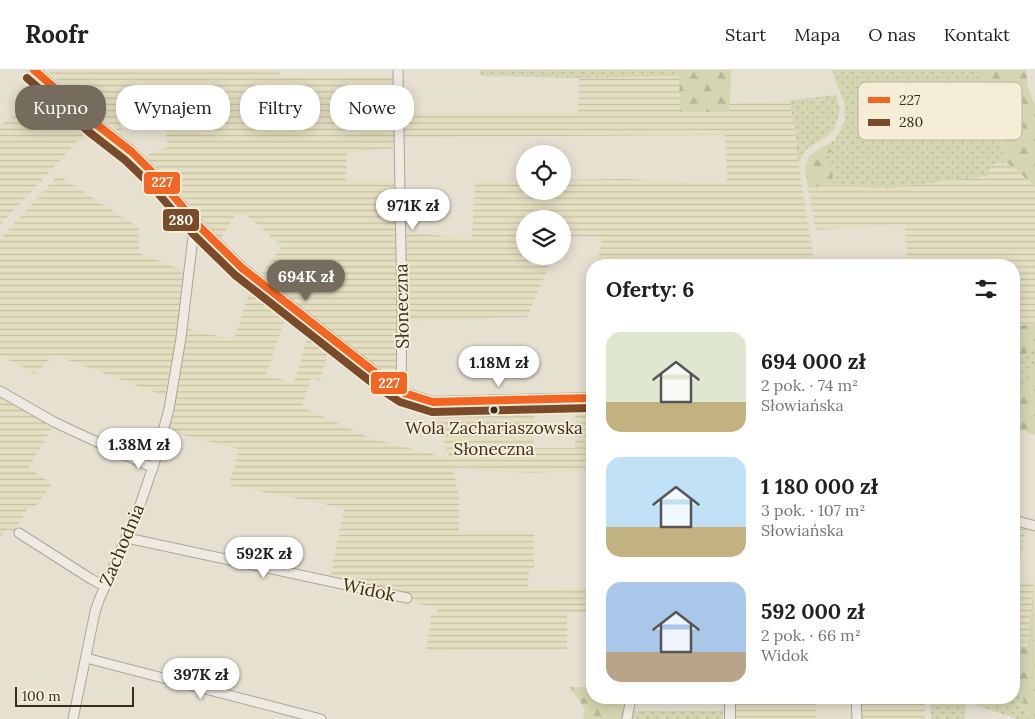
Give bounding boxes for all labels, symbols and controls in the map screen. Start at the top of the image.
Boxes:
text: Roofr [25,19,89,50]
text: Start [725,23,766,46]
text: Mapa [794,23,840,46]
text: O nas [868,23,916,46]
text: Kontakt [944,23,1010,46]
legend [858,82,1022,140]
chip: Kupno [15,85,106,130]
chip: Wynajem [116,85,230,130]
chip: Filtry [240,85,320,130]
chip: Nowe [330,85,414,130]
text: 227 [899,91,921,109]
text: 280 [899,113,923,131]
map controls [516,145,571,265]
button: locate [516,145,571,200]
line badge: 227 [143,171,181,195]
text: 227 [151,173,173,191]
pin: 971K zł [367,189,459,231]
text: 971K zł [387,195,439,215]
line badge: 280 [162,208,200,232]
button: layers [516,210,571,265]
text: 280 [169,211,193,229]
pin: 694K zł [260,260,352,302]
street label: Słoneczna [389,263,414,349]
text: 694K zł [278,266,334,286]
icon: filters [972,275,1000,303]
text: Oferty: 6 [606,276,694,303]
pin: 1.18M zł [447,346,551,388]
text: 694 000 zł [761,348,866,375]
text: 1.18M zł [469,352,529,372]
icon: home [646,352,706,412]
line badge: 227 [370,371,408,395]
text: 227 [378,374,400,392]
text: 2 pok. · 74 m² [761,375,858,395]
text: Słowiańska [761,395,844,415]
marker: Wola Zachariaszowska Słoneczna [489,405,499,415]
place label: Wola Zachariaszowska Słoneczna [405,417,583,460]
pin: 1.38M zł [87,428,191,470]
text: 1.38M zł [108,434,170,454]
text: 1 180 000 zł [761,473,878,500]
icon: home [646,477,706,537]
street label: Zachodnia [94,500,149,589]
text: 3 pok. · 107 m² [761,500,865,520]
text: Słowiańska [761,520,844,540]
pin: 592K zł [218,536,310,579]
text: 592K zł [236,543,292,563]
street label: Widok [340,573,398,606]
text: 592 000 zł [761,598,865,625]
icon: home [646,602,706,662]
text: 2 pok. · 66 m² [761,625,861,645]
text: Widok [761,645,809,665]
pin: 397K zł [155,658,247,700]
text: 397K zł [174,664,228,684]
scale bar [15,684,134,707]
text: 100 m [22,687,61,705]

